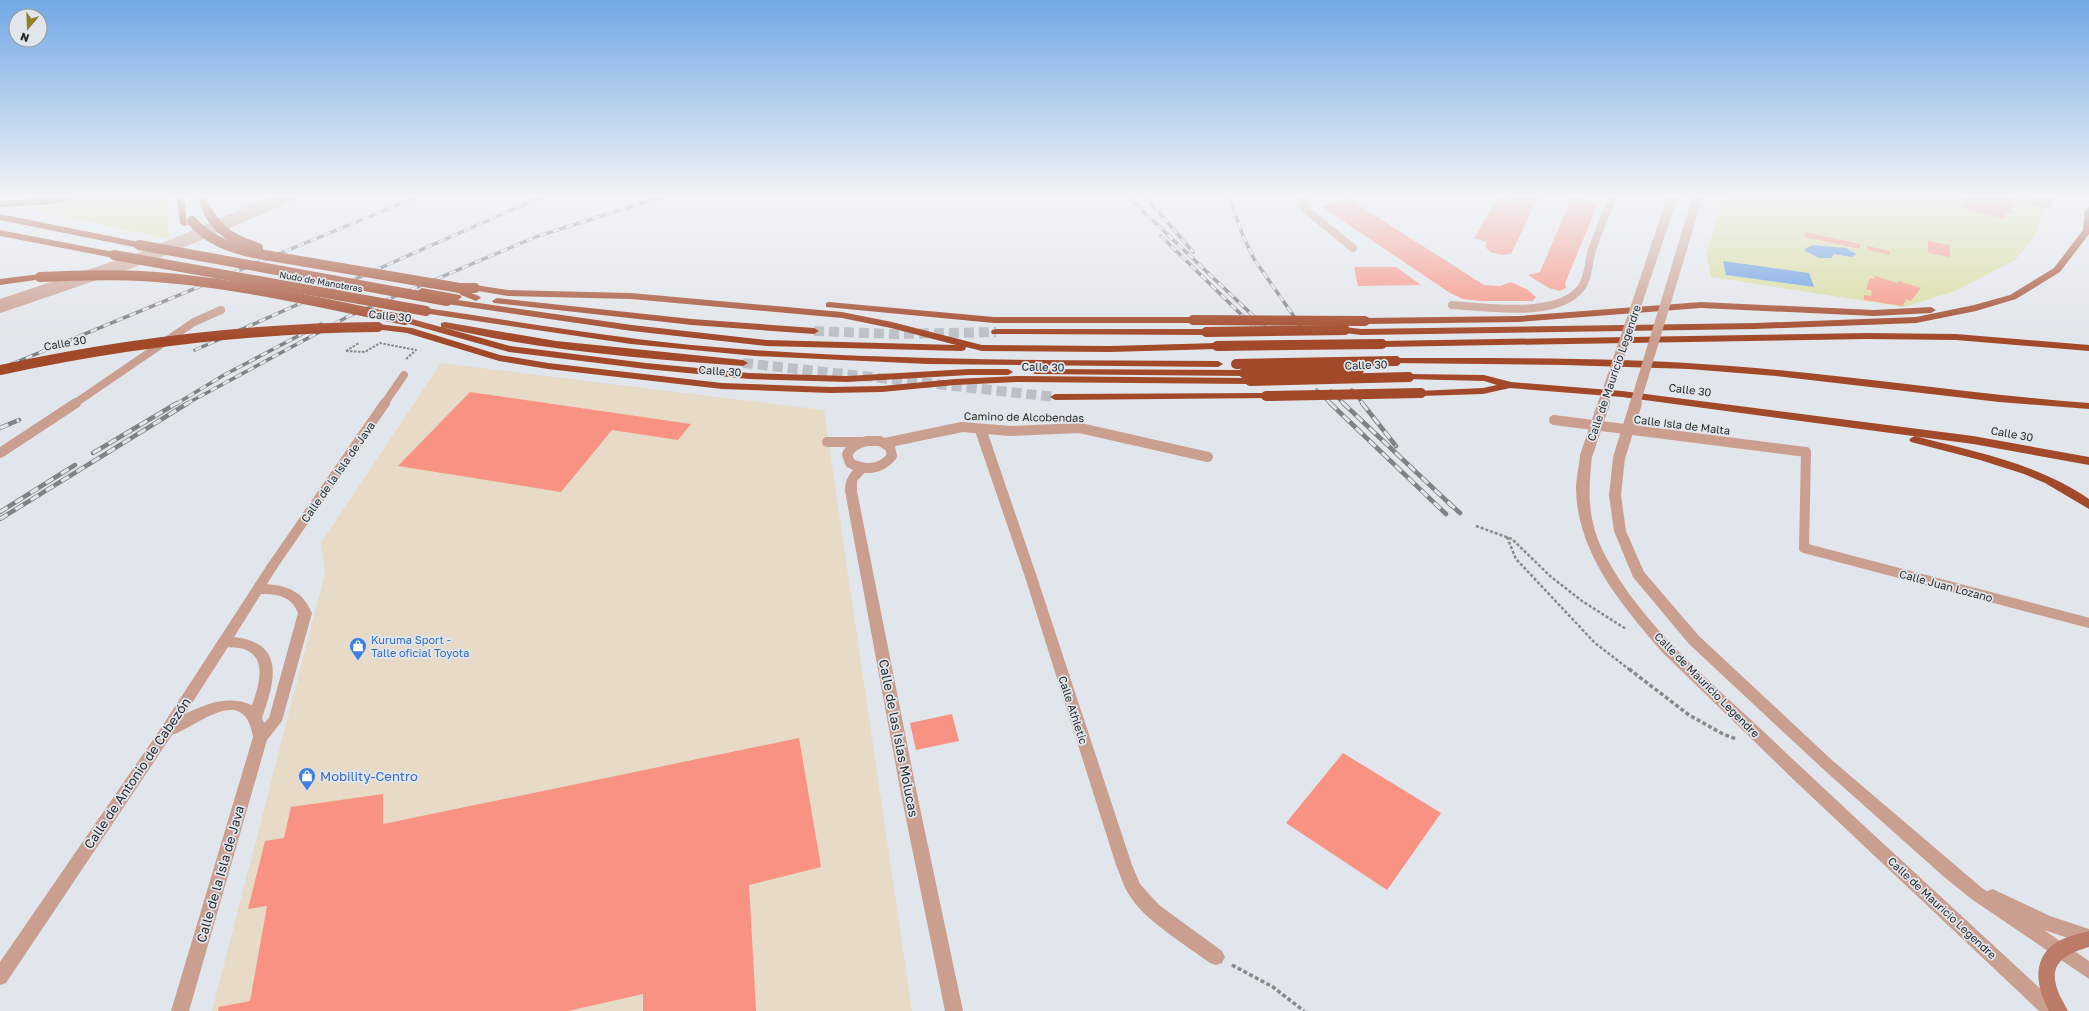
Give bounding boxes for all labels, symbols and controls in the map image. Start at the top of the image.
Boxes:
north arrow [8,8,48,48]
text: N [19,30,31,45]
street label: Nudo de Manoteras [279,269,364,294]
street label: Calle de Mauricio Legendre [1584,303,1643,443]
street label: Calle 30 [368,307,412,324]
street label: Calle 30 [43,332,87,353]
street label: Calle 30 [1344,357,1388,372]
street label: Calle 30 [1021,360,1065,373]
street label: Calle 30 [698,363,742,378]
street label: Calle 30 [1668,380,1712,399]
street label: Camino de Alcobendas [964,409,1084,424]
street label: Calle Isla de Malta [1633,412,1731,437]
street label: Calle de la Isla de Java [298,419,377,525]
street label: Calle 30 [1990,423,2035,444]
street label: Calle Juan Lozano [1898,567,1995,604]
street label: Calle de Mauricio Legendre [1652,629,1763,740]
place label: Kuruma Sport - Talle oficial Toyota [371,633,469,659]
shop icon: Kuruma Sport - Talle oficial Toyota [348,636,368,661]
street label: Calle de las Islas Molucas [876,658,922,818]
street label: Calle Athletic [1056,674,1091,746]
street label: Calle de Antonio de Cabezón [80,694,194,852]
shop icon: Mobility-Centro [297,766,317,791]
place label: Mobility-Centro [320,768,418,784]
street label: Calle de la Isla de Java [193,804,247,944]
street label: Calle de Mauricio Legendre [1886,854,1999,961]

